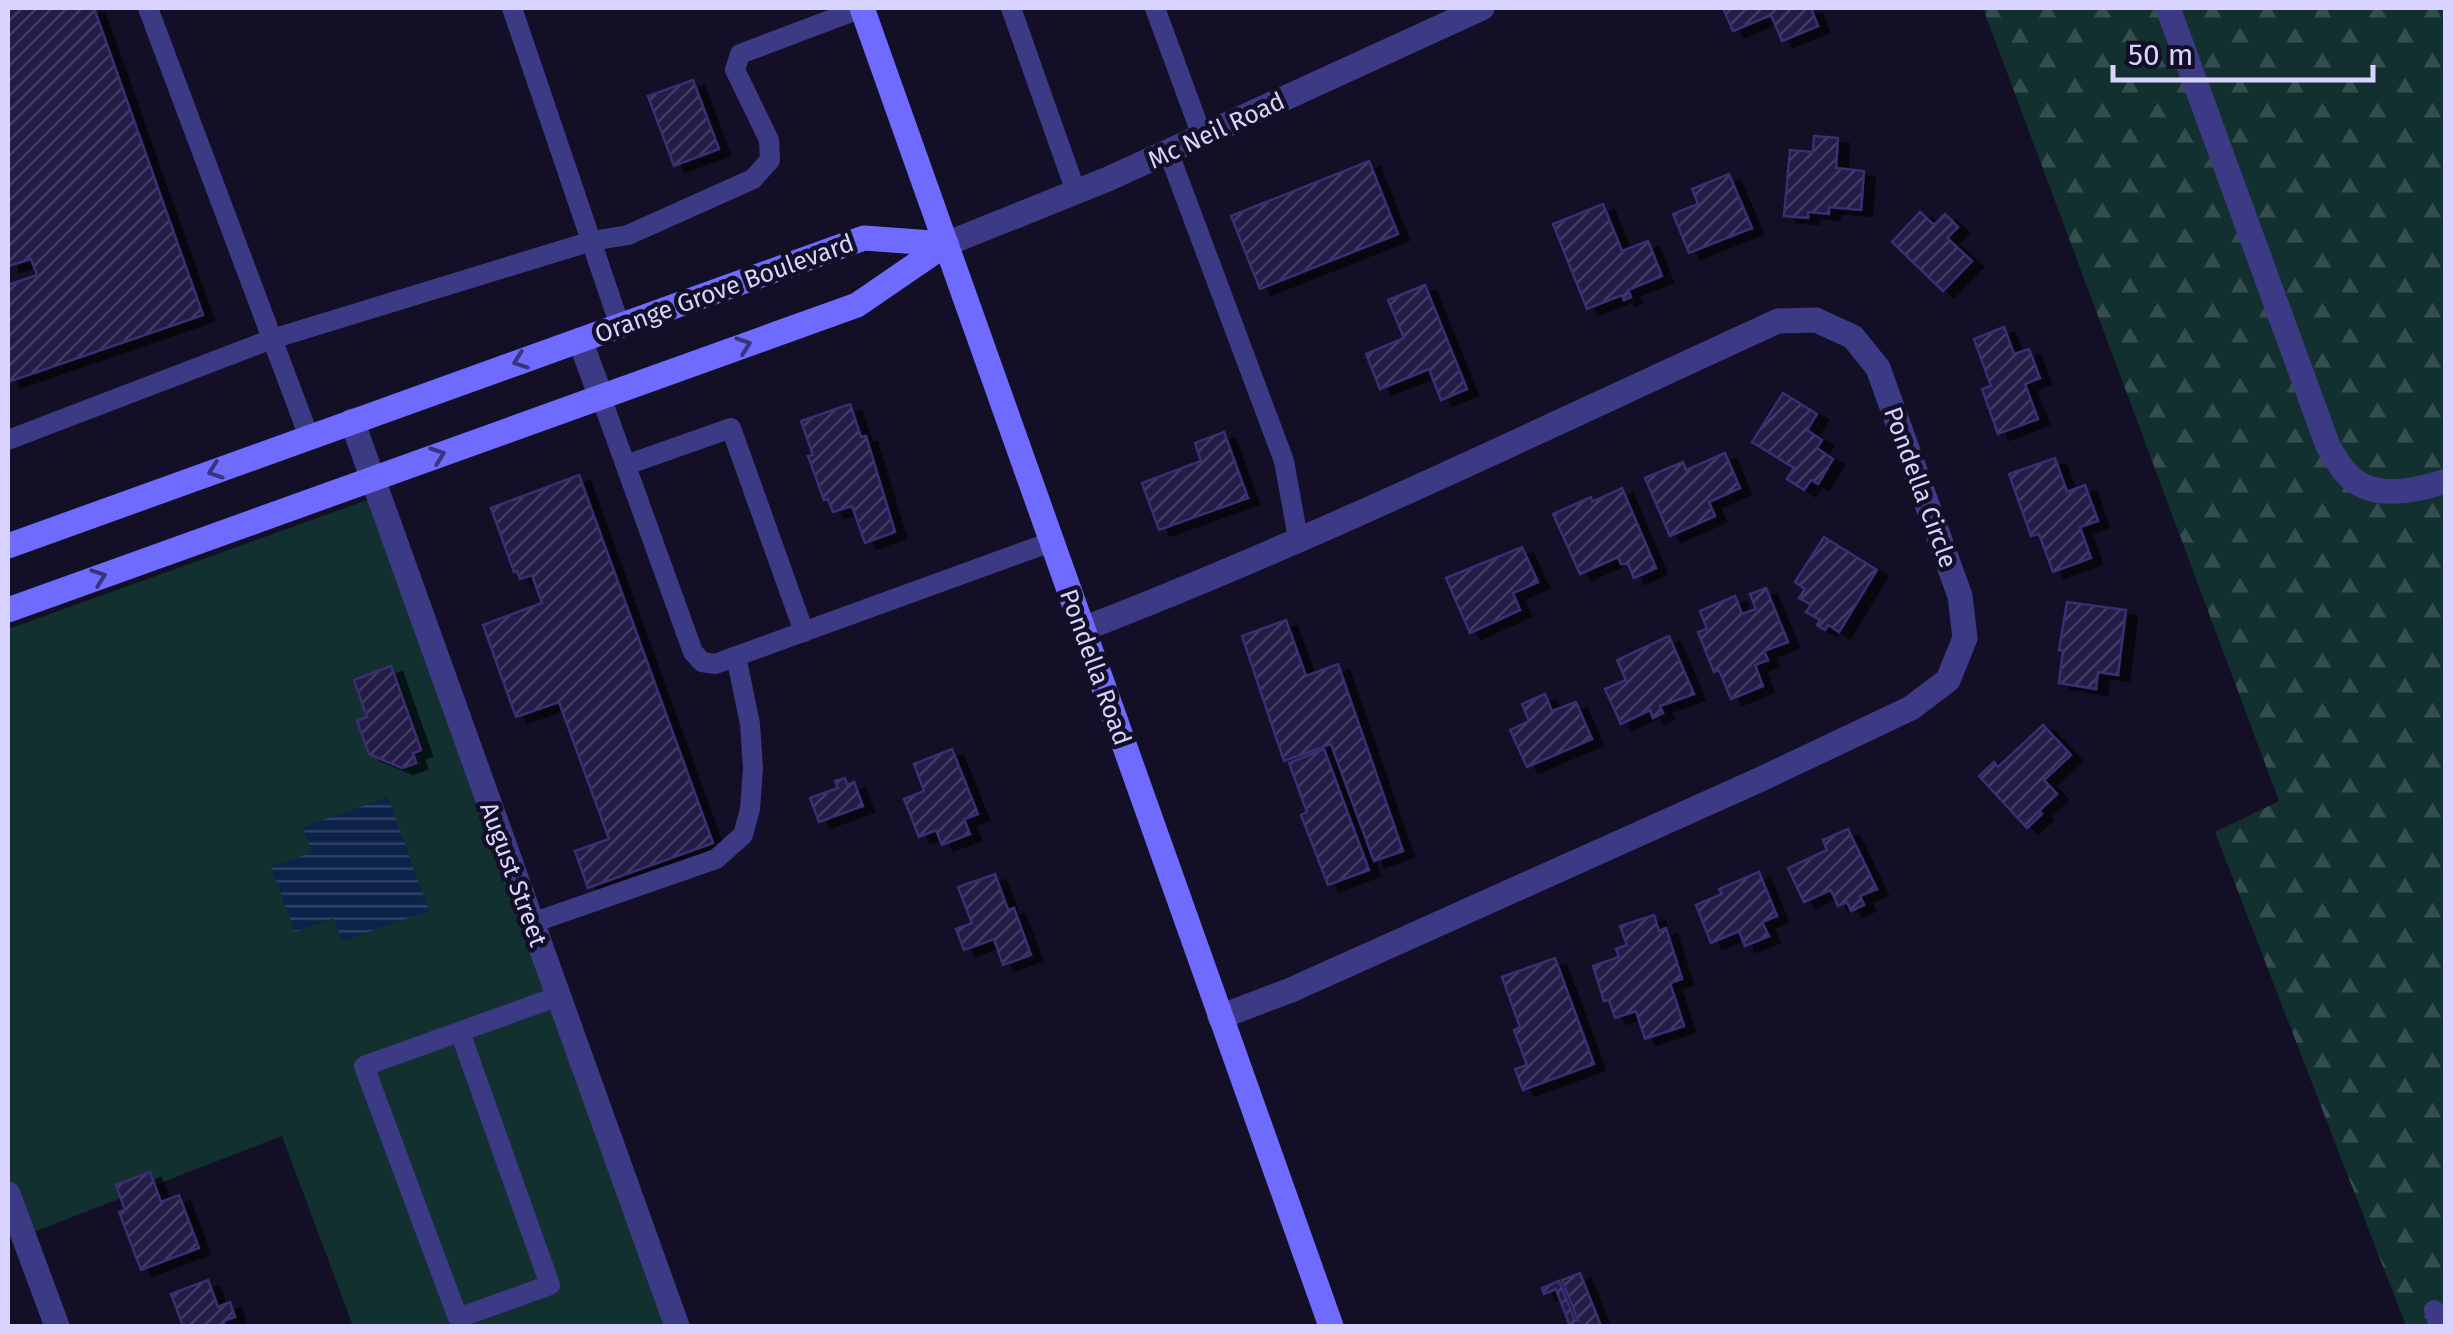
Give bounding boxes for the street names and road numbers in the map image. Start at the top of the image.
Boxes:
street label: Mc Neil Road [1143,86,1290,176]
street label: Orange Grove Boulevard [591,228,858,350]
street label: Pondella Circle [1877,403,1963,572]
street label: Pondella Road [1053,585,1137,750]
street label: August Street [473,798,553,951]

